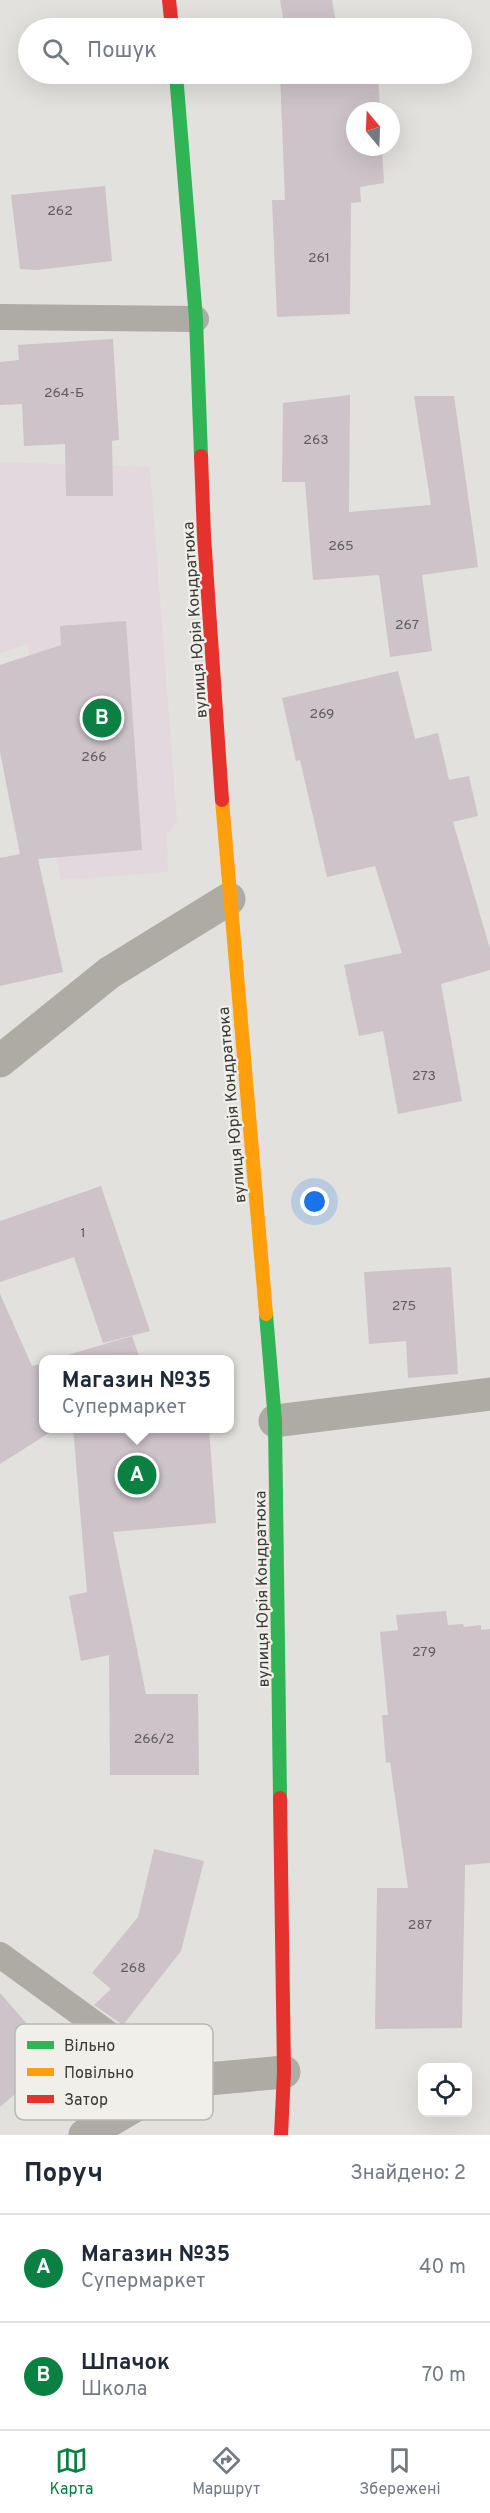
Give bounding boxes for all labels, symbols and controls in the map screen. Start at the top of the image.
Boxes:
search box [18,18,472,84]
icon: search [39,35,72,68]
text: Пошук [87,38,157,65]
north arrow [346,102,400,156]
house number: 262 [47,203,73,220]
house number: 261 [308,250,330,267]
house number: 264-Б [44,385,84,402]
house number: 263 [303,432,329,449]
street label: вулиця Юрія Кондратюка [179,521,213,719]
house number: 265 [328,538,354,555]
house number: 267 [395,617,419,634]
pin: B [82,696,122,740]
house number: 269 [310,706,334,723]
house number: 266 [81,749,107,766]
street label: вулиця Юрія Кондратюка [214,1006,252,1204]
house number: 273 [412,1068,436,1085]
your location [300,1187,329,1216]
house number: 1 [80,1225,86,1242]
house number: 275 [392,1298,416,1315]
popup [39,1355,234,1433]
text: Магазин №35 [62,1368,211,1395]
text: Супермаркет [62,1395,186,1421]
pin: A [118,1452,156,1498]
street label: вулиця Юрія Кондратюка [251,1490,275,1688]
house number: 279 [412,1644,436,1661]
house number: 266/2 [134,1731,174,1748]
house number: 287 [408,1917,432,1934]
house number: 268 [120,1960,146,1977]
legend [15,2024,213,2120]
text: Вільно [64,2037,115,2057]
map controls [418,2063,472,2117]
button: locate [418,2063,472,2117]
text: Повільно [64,2064,134,2084]
text: Затор [64,2091,108,2111]
text: Поруч [24,2158,103,2191]
text: Знайдено: 2 [350,2161,466,2187]
text: Магазин №35 [81,2242,230,2269]
text: A [36,2255,51,2281]
text: 40 m [419,2255,466,2281]
text: Супермаркет [81,2269,205,2295]
text: Шпачок [81,2350,170,2377]
text: B [37,2363,50,2389]
text: 70 m [422,2363,466,2389]
text: Школа [81,2377,147,2403]
tab: Карта [49,2444,93,2500]
tab: Маршрут [192,2444,260,2500]
tab: Збережені [359,2444,441,2500]

